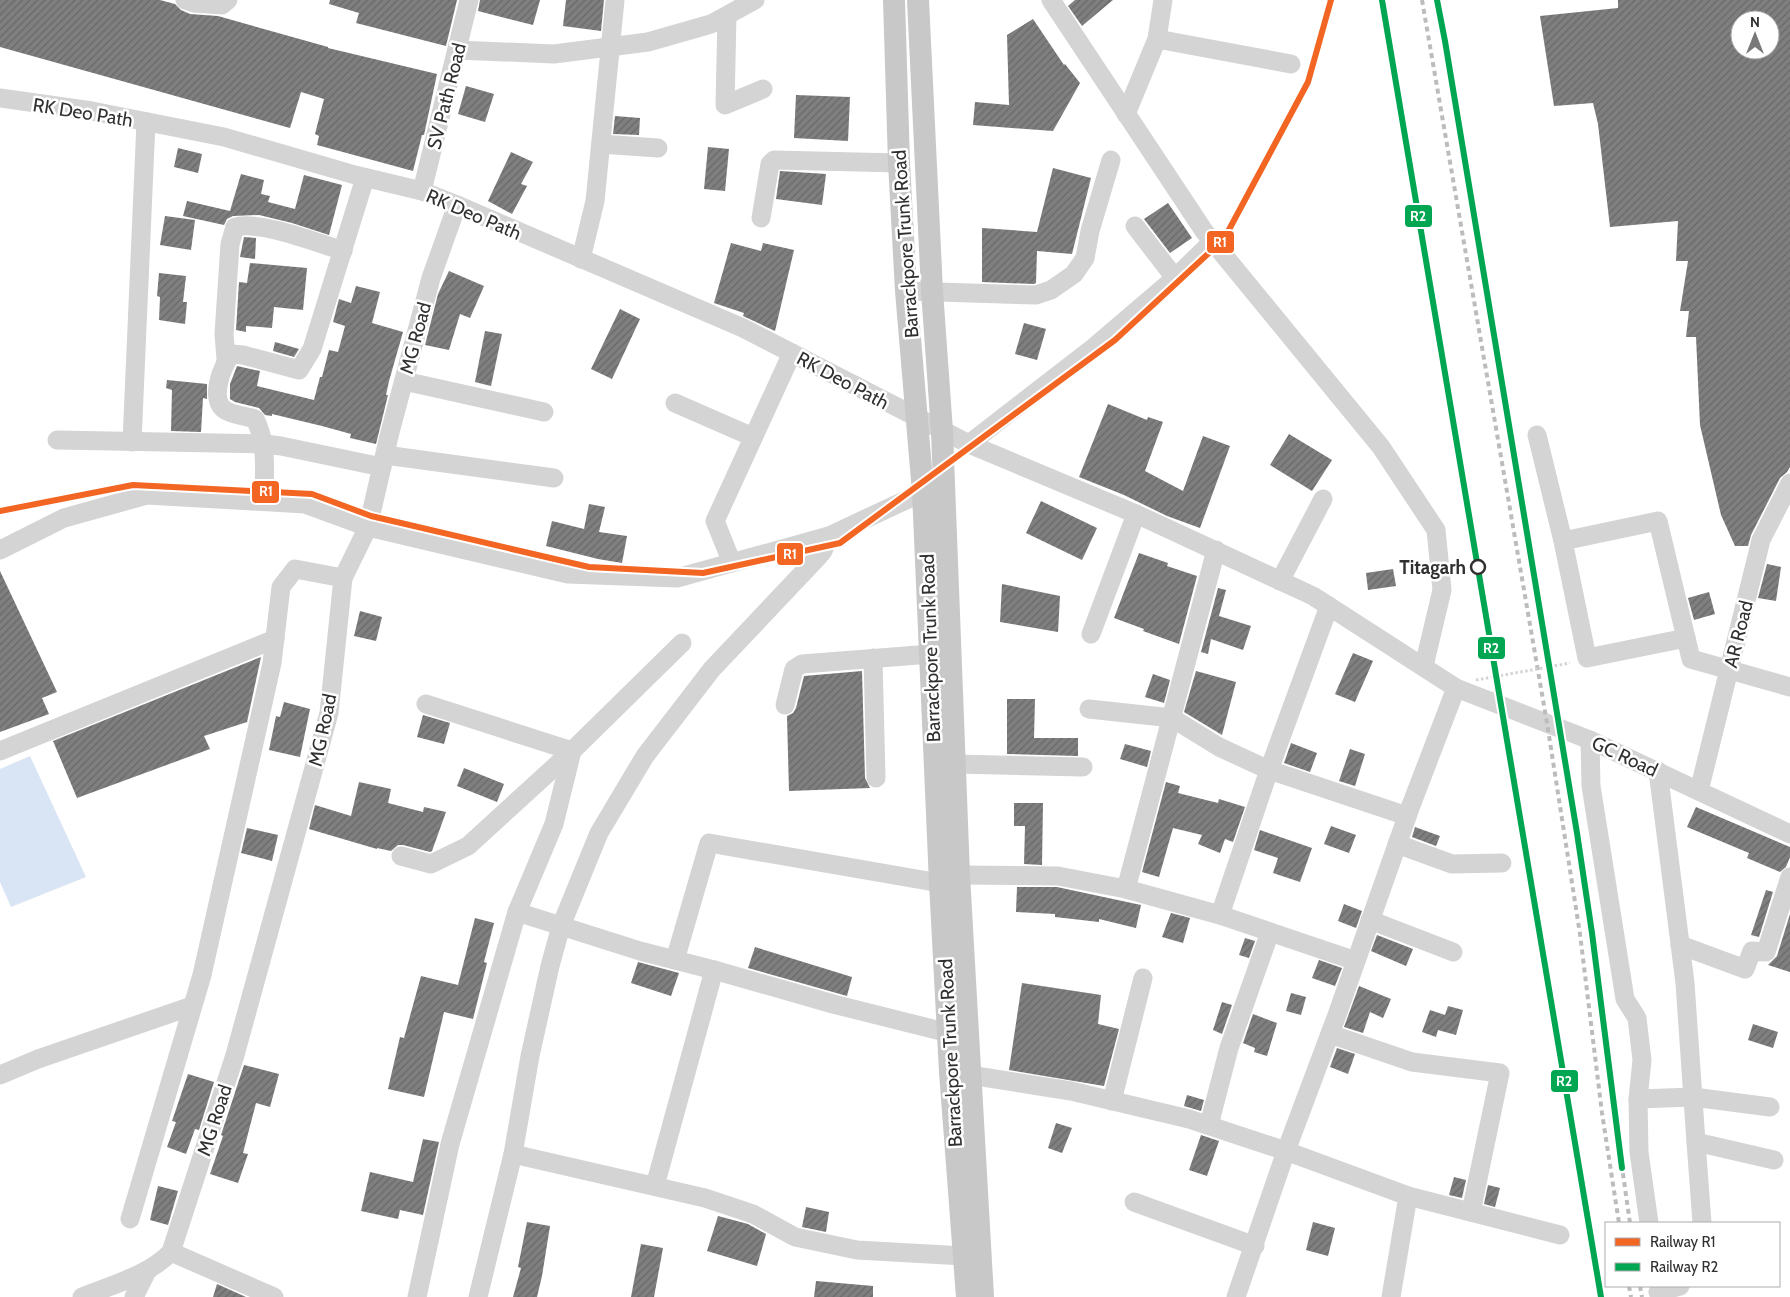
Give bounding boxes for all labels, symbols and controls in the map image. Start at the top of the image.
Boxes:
north arrow [1730,10,1780,60]
text: N [1750,13,1760,31]
street label: SV Path Road [422,41,471,152]
street label: RK Deo Path [31,93,135,132]
street label: Barrackpore Trunk Road [887,149,924,339]
street label: RK Deo Path [423,184,525,245]
line badge: R2 [1404,204,1433,228]
text: R2 [1410,207,1426,225]
line badge: R1 [1206,230,1235,254]
text: R1 [1213,233,1227,251]
street label: MG Road [395,300,436,377]
street label: RK Deo Path [793,347,893,414]
line badge: R1 [251,480,280,504]
text: R1 [259,482,273,500]
line badge: R1 [776,542,804,566]
text: R1 [783,545,797,563]
street label: Barrackpore Trunk Road [916,553,945,743]
place label: Titagarh [1399,556,1466,579]
marker: Titagarh [1470,559,1486,575]
street label: AR Road [1719,598,1758,670]
line badge: R2 [1477,636,1506,660]
text: R2 [1483,639,1499,657]
street label: MG Road [304,692,341,768]
street label: GC Road [1588,731,1661,782]
street label: Barrackpore Trunk Road [934,958,967,1148]
line badge: R2 [1550,1069,1579,1093]
text: R2 [1556,1072,1572,1090]
street label: MG Road [192,1082,237,1159]
legend [1605,1222,1780,1287]
text: Railway R1 [1650,1233,1715,1251]
text: Railway R2 [1650,1258,1719,1276]

